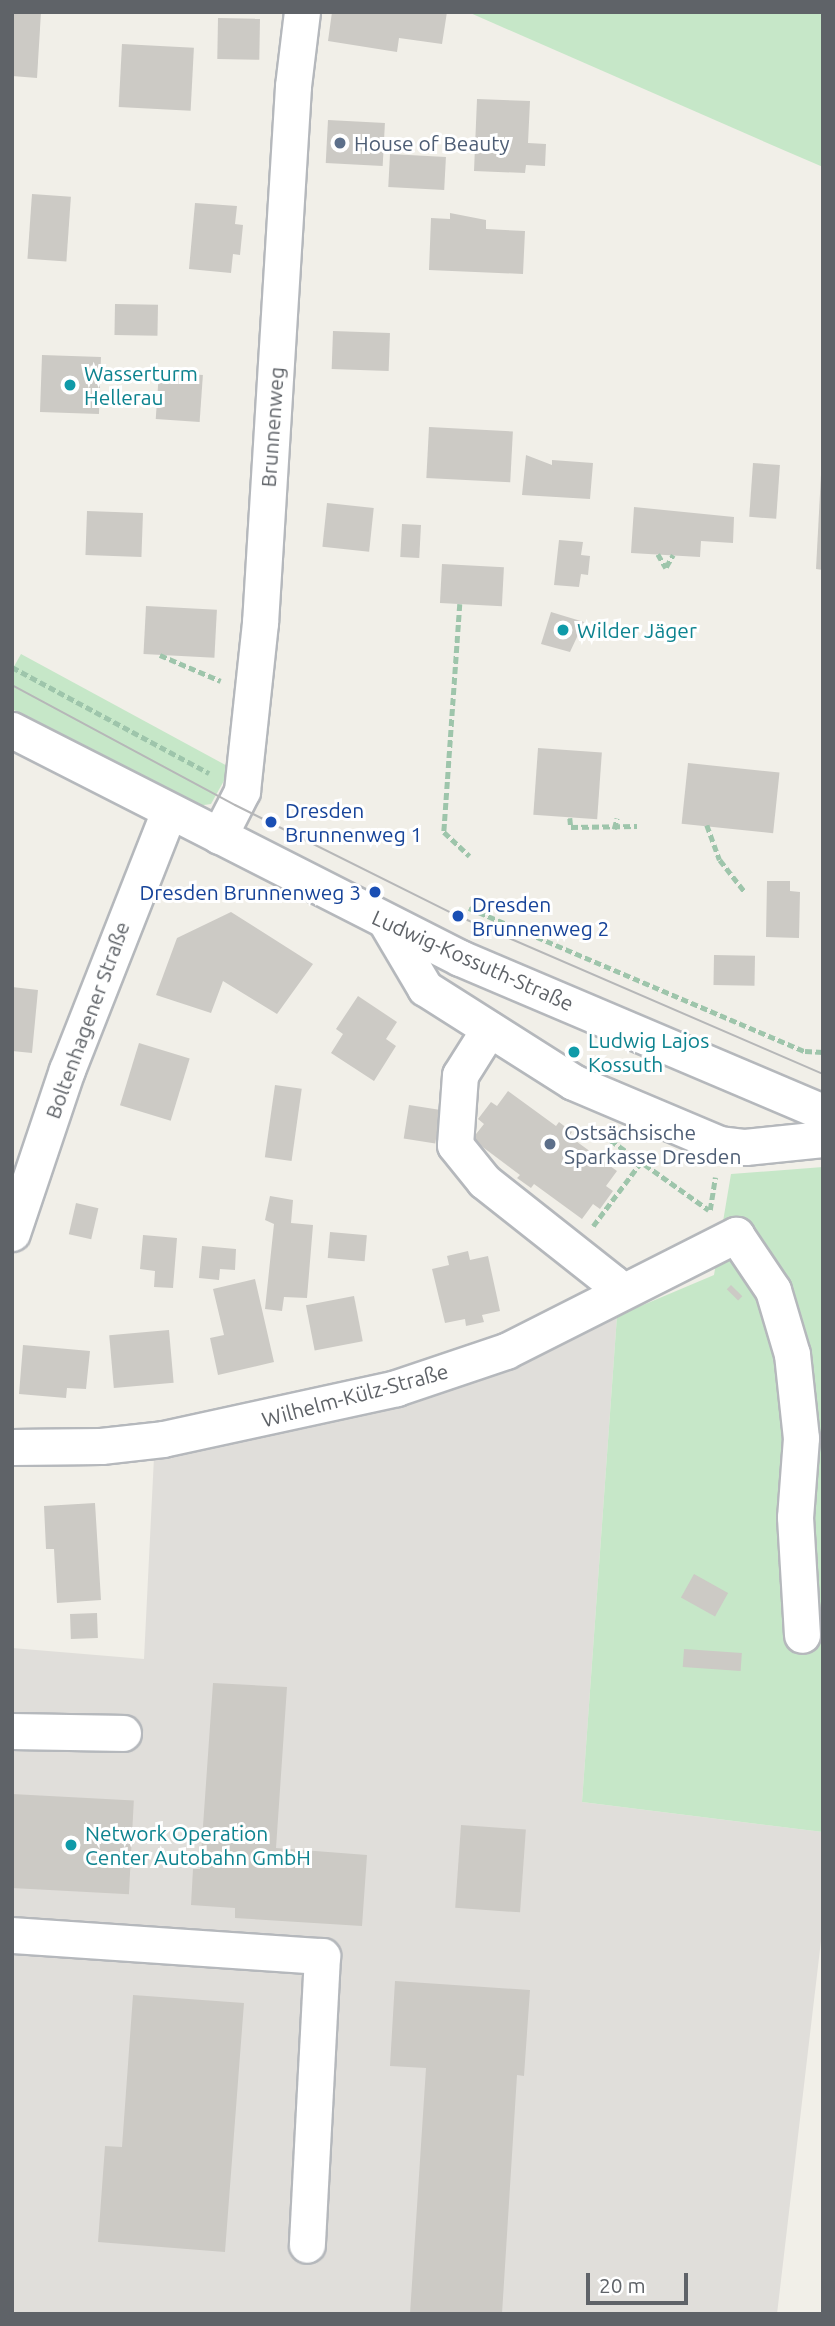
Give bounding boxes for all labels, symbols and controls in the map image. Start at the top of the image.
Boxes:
place label: House of Beauty [354,130,510,156]
marker: House of Beauty [332,135,348,151]
place label: Wasserturm Hellerau [84,360,198,410]
street label: Brunnenweg [255,366,289,488]
marker: Wasserturm Hellerau [62,377,78,393]
place label: Wilder Jäger [577,617,697,643]
marker: Wilder Jäger [555,622,571,638]
place label: Dresden Brunnenweg 1 [285,797,422,847]
marker: Dresden Brunnenweg 1 [263,814,279,830]
place label: Dresden Brunnenweg 3 [139,879,361,905]
marker: Dresden Brunnenweg 3 [367,884,383,900]
place label: Dresden Brunnenweg 2 [472,891,609,941]
street label: Ludwig-Kossuth-Straße [368,904,578,1016]
marker: Dresden Brunnenweg 2 [450,908,466,924]
street label: Boltenhagener Straße [40,918,134,1122]
place label: Ludwig Lajos Kossuth [588,1027,709,1077]
marker: Ludwig Lajos Kossuth [566,1044,582,1060]
place label: Ostsächsische Sparkasse Dresden [564,1119,741,1169]
marker: Ostsächsische Sparkasse Dresden [542,1136,558,1152]
street label: Wilhelm-Külz-Straße [259,1358,451,1432]
place label: Network Operation Center Autobahn GmbH [85,1820,311,1870]
marker: Network Operation Center Autobahn GmbH [63,1837,79,1853]
scale bar [590,2260,692,2304]
text: 20 m [599,2273,646,2297]

